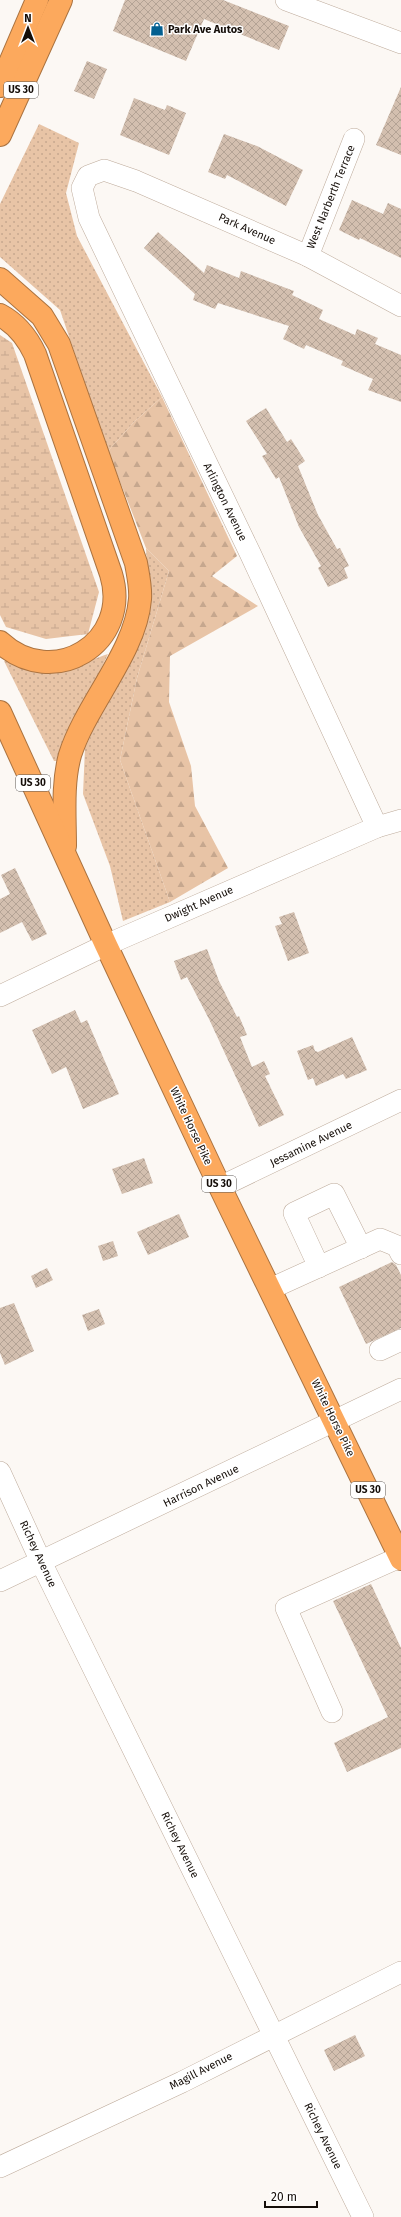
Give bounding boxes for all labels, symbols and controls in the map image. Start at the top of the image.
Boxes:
north arrow [8,8,48,48]
text: N [24,12,32,25]
shop icon: Park Ave Autos [149,21,165,37]
place label: Park Ave Autos [168,23,243,36]
road number: US 30 [4,82,38,98]
street label: West Narberth Terrace [304,143,358,251]
street label: Park Avenue [216,211,278,247]
street label: Arlington Avenue [200,461,250,543]
road number: US 30 [16,775,50,791]
street label: Dwight Avenue [163,883,235,925]
street label: White Horse Pike [167,1085,215,1167]
street label: Jessamine Avenue [268,1118,354,1170]
road number: US 30 [202,1176,236,1192]
street label: White Horse Pike [309,1377,357,1459]
street label: Harrison Avenue [161,1462,241,1510]
road number: US 30 [351,1482,385,1498]
street label: Richey Avenue [17,1519,59,1589]
street label: Richey Avenue [158,1810,202,1880]
street label: Magill Avenue [167,2050,235,2092]
street label: Richey Avenue [301,2101,345,2171]
scale bar [265,2183,317,2209]
text: 20 m [271,2190,297,2204]

